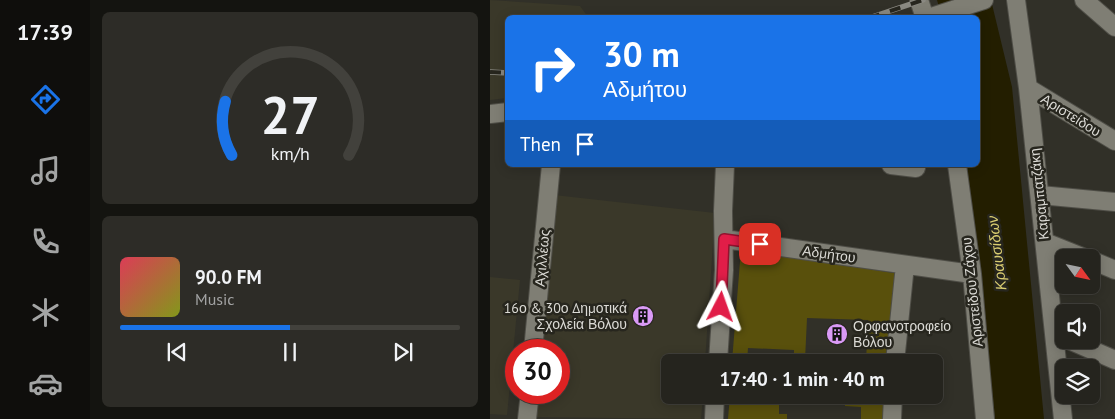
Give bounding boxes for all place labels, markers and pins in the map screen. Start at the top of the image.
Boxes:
pin [739,223,781,265]
place label: 16ο & 30ο Δημοτικά Σχολεία Βόλου [504,299,627,333]
building icon: 16ο & 30ο Δημοτικά Σχολεία Βόλου [631,304,655,328]
place label: Ορφανοτροφείο Βόλου [853,317,951,351]
building icon: Ορφανοτροφείο Βόλου [825,322,849,346]

